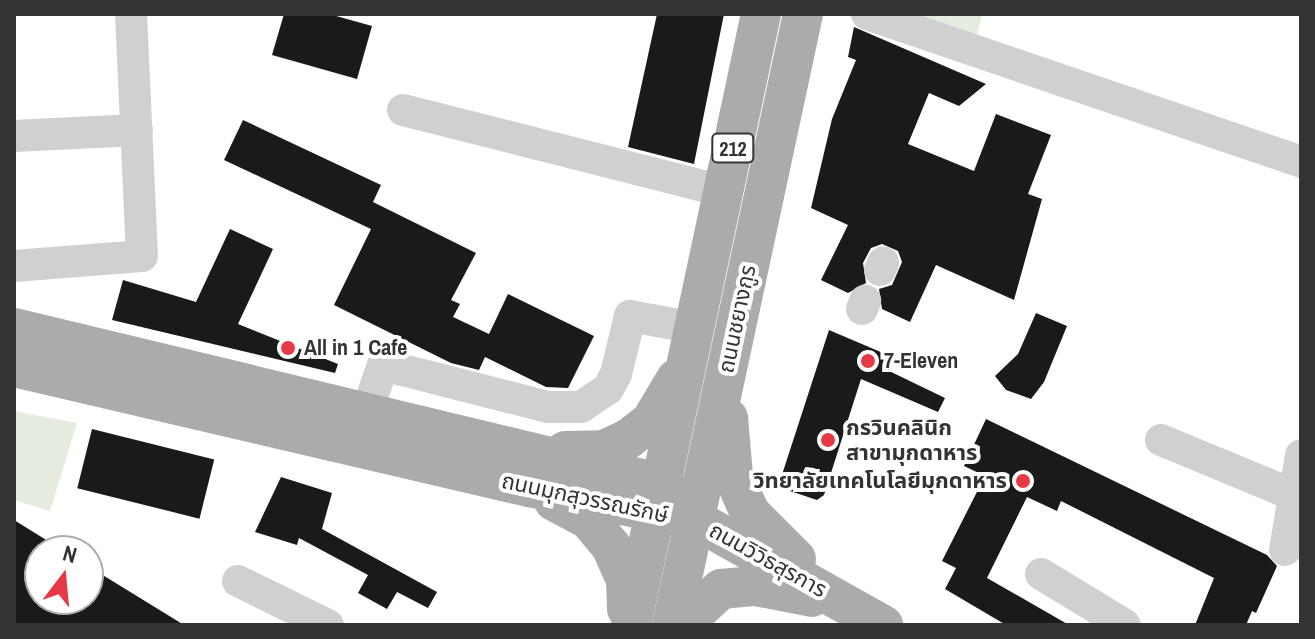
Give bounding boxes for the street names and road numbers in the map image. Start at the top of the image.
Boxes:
road number: 212 [711,132,755,164]
street label: ถนนชยางกูร [713,262,761,376]
street label: ถนนมุกสุวรรณรักษ์ [499,467,671,529]
street label: ถนนวิวิธสุรการ [705,517,831,603]

